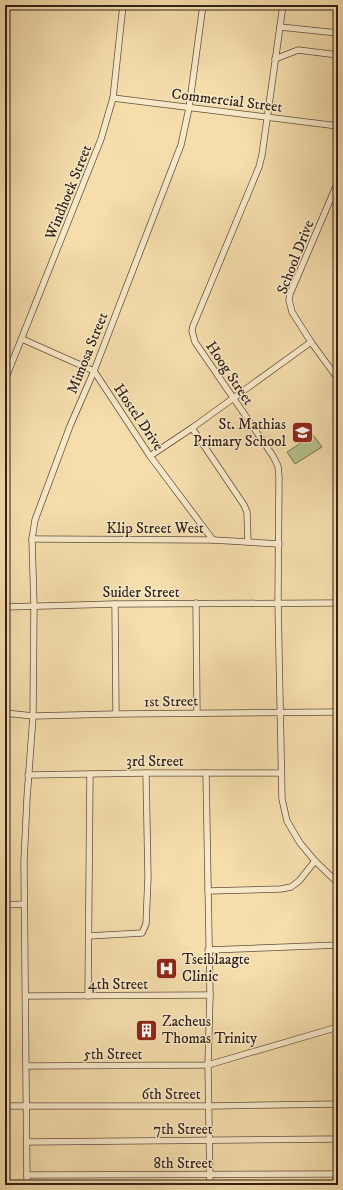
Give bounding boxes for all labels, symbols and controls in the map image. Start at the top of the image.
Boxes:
street label: Commercial Street [170,84,284,117]
street label: Windhoek Street [40,142,96,243]
street label: School Drive [273,217,318,297]
street label: Mimosa Street [63,310,112,397]
street label: Hoog Street [201,338,258,409]
street label: Hostel Drive [109,380,168,454]
place label: St. Mathias Primary School [193,415,286,451]
school or university icon: St. Mathias Primary School [289,420,315,446]
street label: Klip Street West [106,519,204,538]
street label: Suider Street [103,583,180,602]
street label: 1st Street [144,692,198,711]
street label: 3rd Street [126,752,184,771]
place label: Tseiblaagte Clinic [182,950,250,986]
hospital icon: Tseiblaagte Clinic [154,955,180,981]
street label: 4th Street [88,975,148,994]
place label: Zacheus Thomas Trinity [162,1012,258,1048]
building icon: Zacheus Thomas Trinity [134,1017,160,1043]
street label: 5th Street [84,1045,143,1064]
street label: 6th Street [141,1085,201,1104]
street label: 7th Street [153,1120,213,1139]
street label: 8th Street [154,1154,213,1173]

